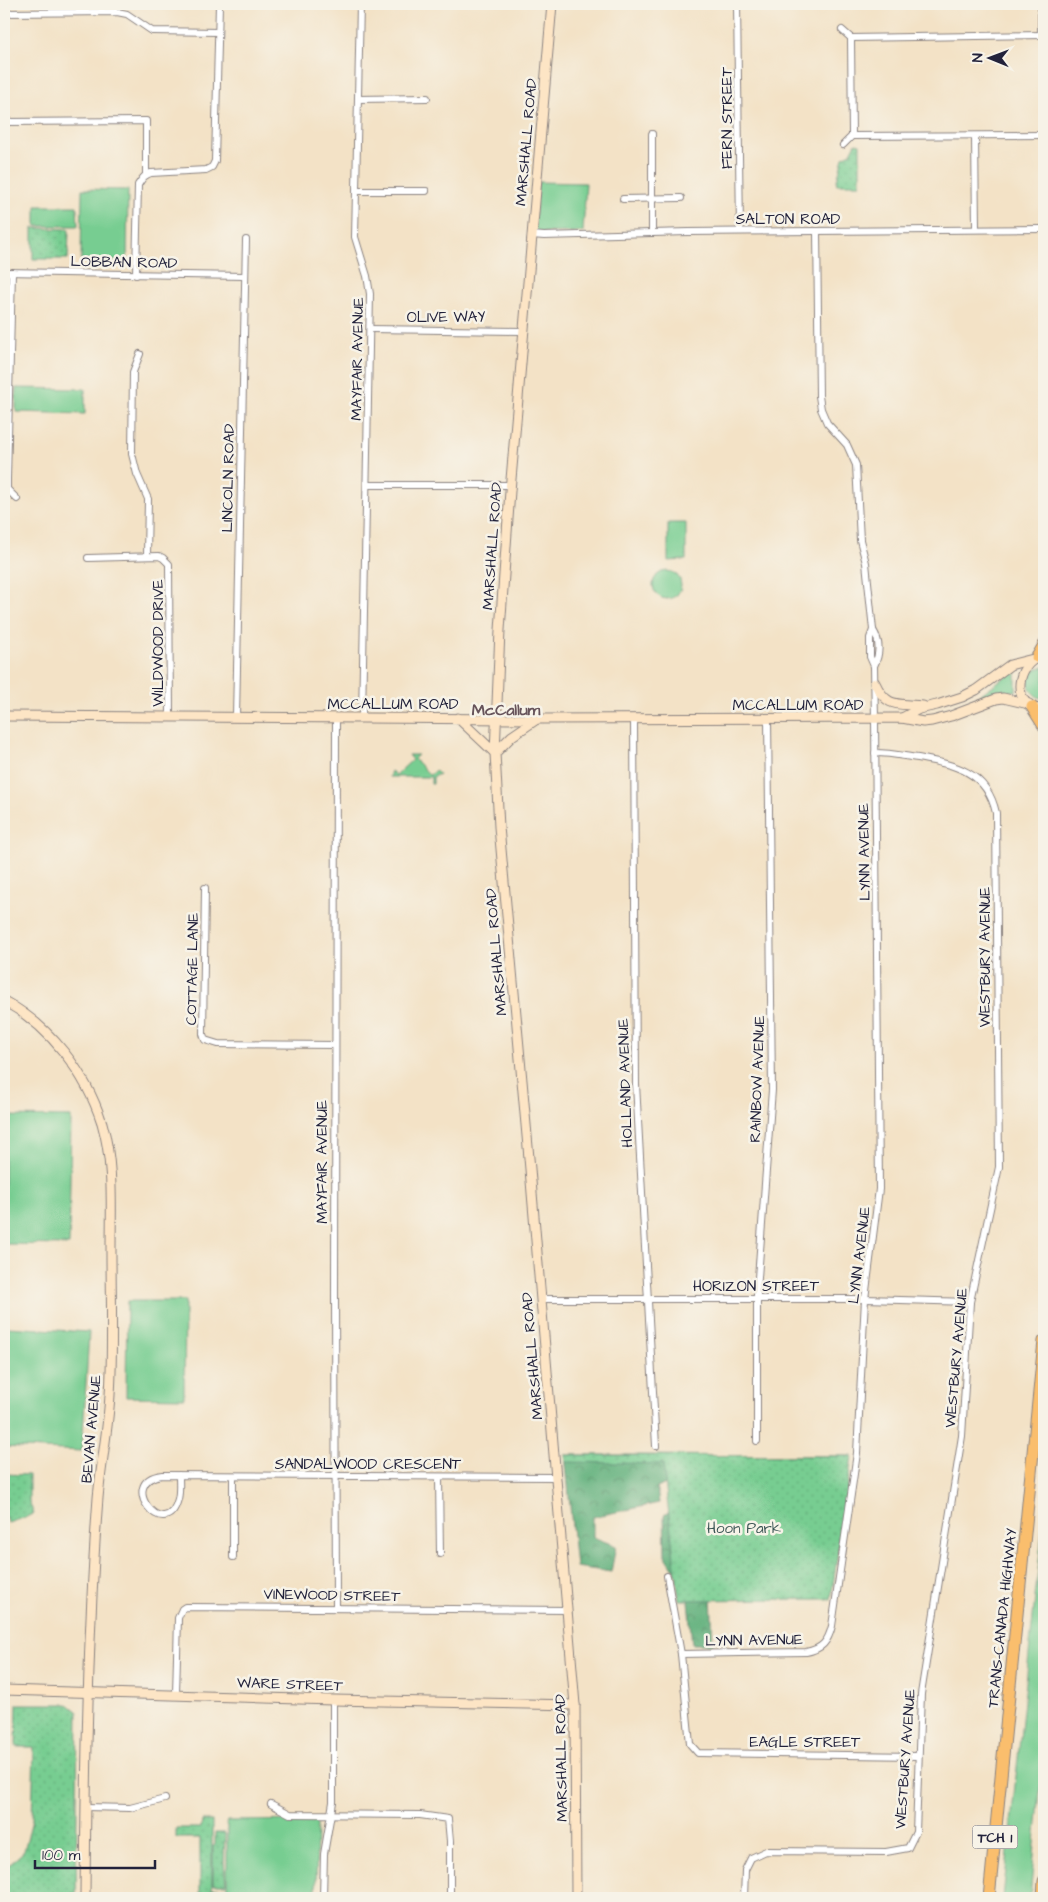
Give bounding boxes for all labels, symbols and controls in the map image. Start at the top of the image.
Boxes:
north arrow [966,32,1016,82]
text: N [968,53,988,62]
street label: FERN STREET [717,66,738,169]
street label: MARSHALL ROAD [510,77,543,207]
street label: SALTON ROAD [736,209,841,230]
street label: LOBBAN ROAD [70,251,178,274]
street label: MAYFAIR AVENUE [346,297,369,421]
street label: OLIVE WAY [407,307,485,328]
street label: LINCOLN ROAD [217,423,240,532]
street label: MARSHALL ROAD [478,481,507,611]
street label: WILDWOOD DRIVE [148,579,169,707]
street label: MCCALLUM ROAD [328,694,459,715]
street label: MCCALLUM ROAD [733,695,864,716]
district label: McCallum [472,699,541,721]
street label: LYNN AVENUE [853,803,876,901]
street label: MARSHALL ROAD [480,887,513,1017]
street label: WESTBURY AVENUE [975,887,996,1027]
street label: COTTAGE LANE [181,912,204,1025]
street label: RAINBOW AVENUE [745,1015,770,1143]
street label: HOLLAND AVENUE [613,1018,638,1148]
street label: MAYFAIR AVENUE [312,1100,333,1224]
street label: LYNN AVENUE [843,1205,876,1305]
street label: HORIZON STREET [693,1276,820,1297]
street label: WESTBURY AVENUE [940,1287,973,1429]
street label: MARSHALL ROAD [516,1291,549,1421]
street label: BEVAN AVENUE [76,1374,107,1484]
street label: SANDALWOOD CRESCENT [275,1454,462,1475]
park label: Hoon Park [707,1518,781,1539]
street label: TRANS-CANADA HIGHWAY [983,1527,1022,1709]
street label: VINEWOOD STREET [263,1584,401,1607]
street label: LYNN AVENUE [705,1629,803,1652]
street label: WARE STREET [237,1672,344,1697]
street label: WESTBURY AVENUE [890,1688,921,1830]
street label: MARSHALL ROAD [550,1694,573,1822]
street label: EAGLE STREET [750,1732,861,1753]
road number: TCH 1 [972,1825,1018,1848]
scale bar [35,1837,155,1869]
text: 100 m [42,1845,81,1866]

